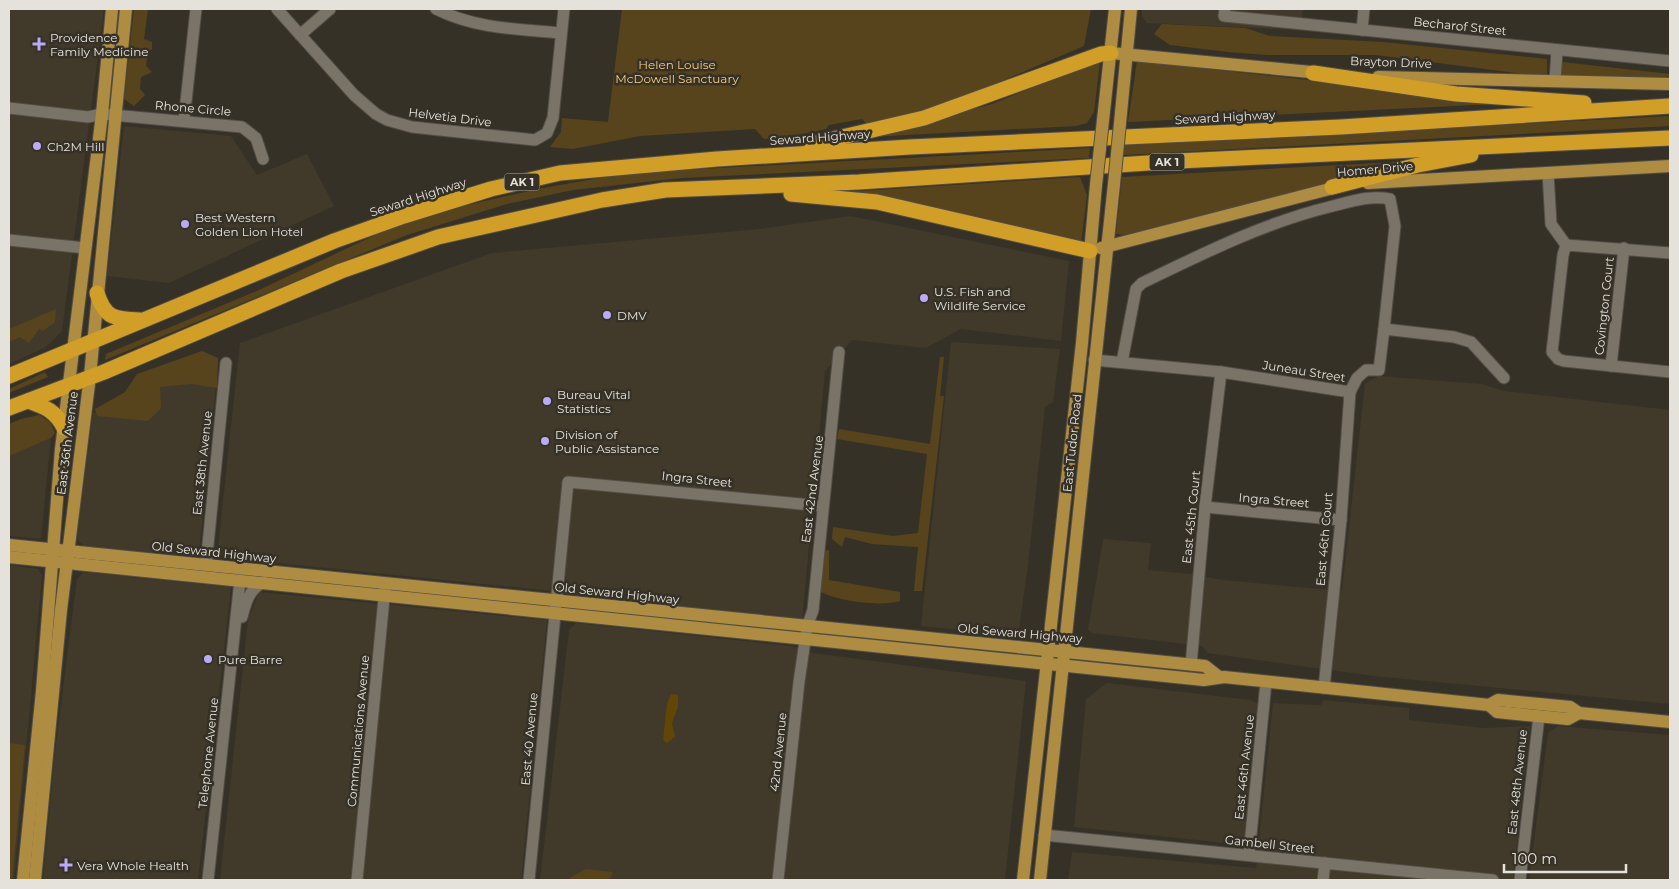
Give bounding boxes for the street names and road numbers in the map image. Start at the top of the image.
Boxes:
street label: Becharof Street [1413,14,1508,38]
street label: Brayton Drive [1350,53,1432,71]
street label: Rhone Circle [154,97,232,119]
street label: Helvetia Drive [408,104,492,130]
street label: Seward Highway [1174,107,1276,127]
street label: Seward Highway [769,126,871,148]
road number: AK 1 [1150,154,1184,170]
street label: Homer Drive [1336,158,1414,180]
road number: AK 1 [504,173,540,190]
street label: Seward Highway [368,174,469,220]
street label: Covington Court [1591,256,1617,356]
street label: Juneau Street [1260,357,1347,385]
street label: East 36th Avenue [53,390,81,496]
street label: East Tudor Road [1059,393,1085,493]
street label: East 38th Avenue [189,410,215,516]
street label: East 42nd Avenue [798,434,826,544]
street label: Ingra Street [661,468,733,490]
street label: East 45th Court [1179,470,1203,564]
street label: Ingra Street [1238,489,1310,511]
street label: East 46th Court [1312,491,1336,586]
street label: Old Seward Highway [151,538,278,566]
street label: Old Seward Highway [554,579,681,607]
street label: Old Seward Highway [957,620,1084,646]
street label: Communications Avenue [344,654,372,808]
street label: East 40 Avenue [517,692,541,786]
street label: Telephone Avenue [195,697,221,809]
street label: 42nd Avenue [766,712,790,792]
street label: East 46th Avenue [1231,714,1257,820]
street label: East 48th Avenue [1504,728,1530,836]
street label: Gambell Street [1224,832,1316,856]

